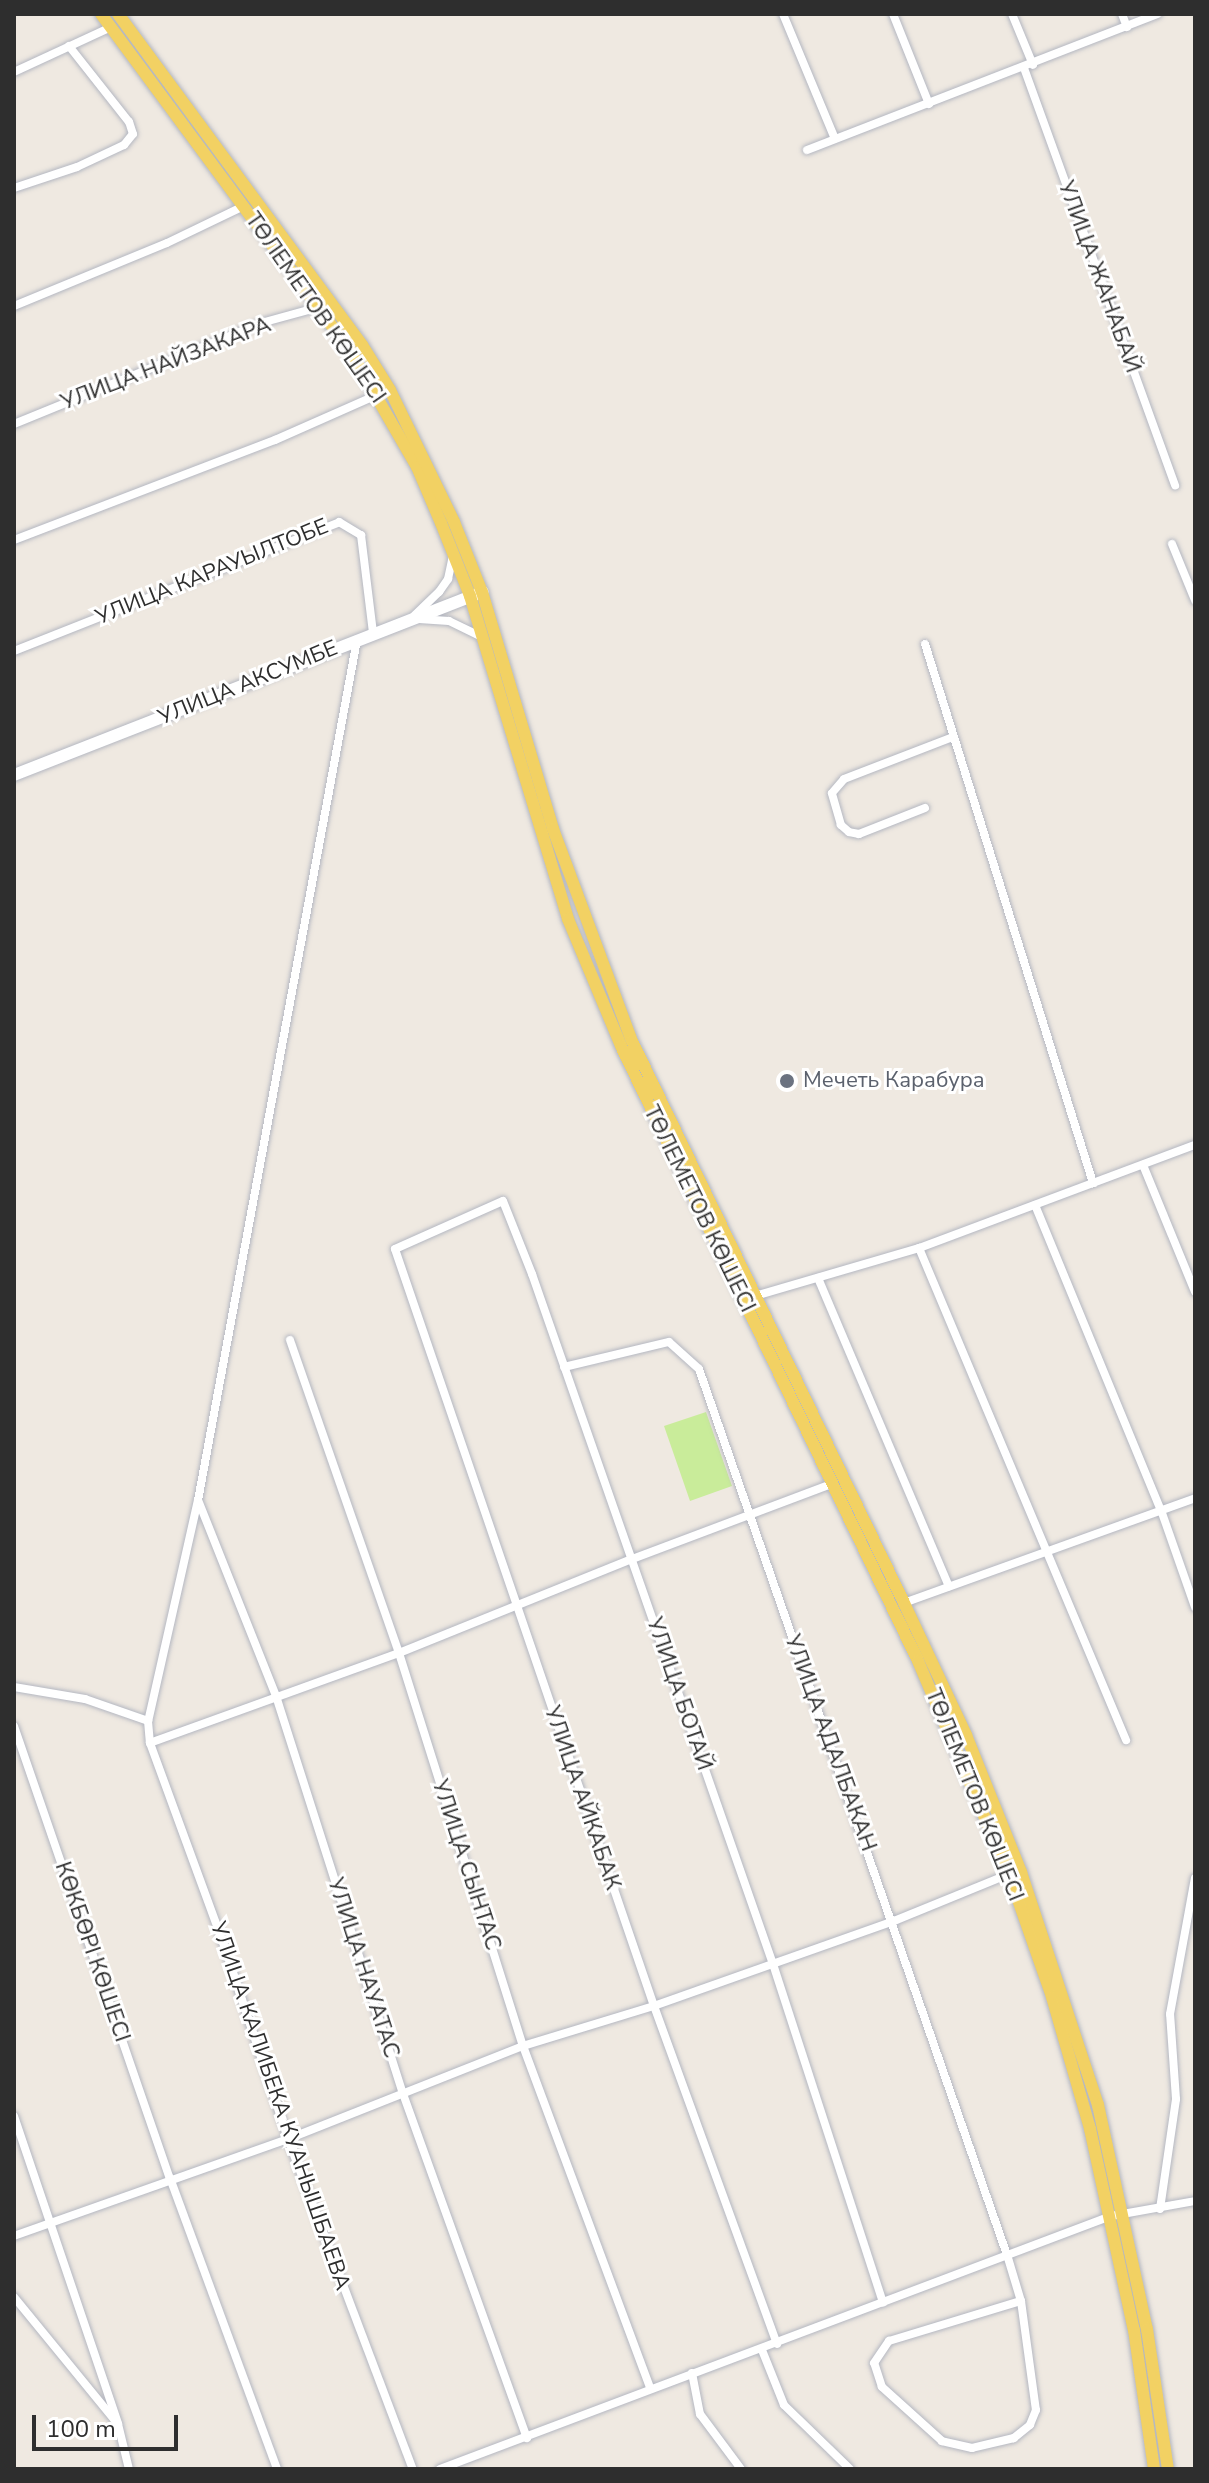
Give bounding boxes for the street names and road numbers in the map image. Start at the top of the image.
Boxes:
street label: УЛИЦА ЖАНАБАЙ [1052,177,1146,377]
street label: ТӨЛЕМЕТОВ КӨШЕСІ [239,208,391,408]
street label: УЛИЦА НАЙЗАКАРА [57,312,275,416]
street label: УЛИЦА КАРАУЫЛТОБЕ [92,513,332,631]
street label: УЛИЦА АКСУМБЕ [155,635,341,731]
street label: ТӨЛЕМЕТОВ КӨШЕСІ [637,1101,761,1317]
street label: УЛИЦА БОТАЙ [640,1614,718,1774]
street label: УЛИЦА АДАЛБАКАН [779,1631,881,1855]
street label: ТӨЛЕМЕТОВ КӨШЕСІ [919,1685,1029,1905]
street label: УЛИЦА АЙКАБАК [538,1703,626,1893]
street label: УЛИЦА СЫНТАС [426,1776,506,1954]
street label: КӨКБӨРІ КӨШЕСІ [49,1858,135,2046]
street label: УЛИЦА НАУАТАС [321,1875,405,2061]
street label: УЛИЦА КАЛИБЕКА КУАНЫШБАЕВА [204,1918,356,2294]

